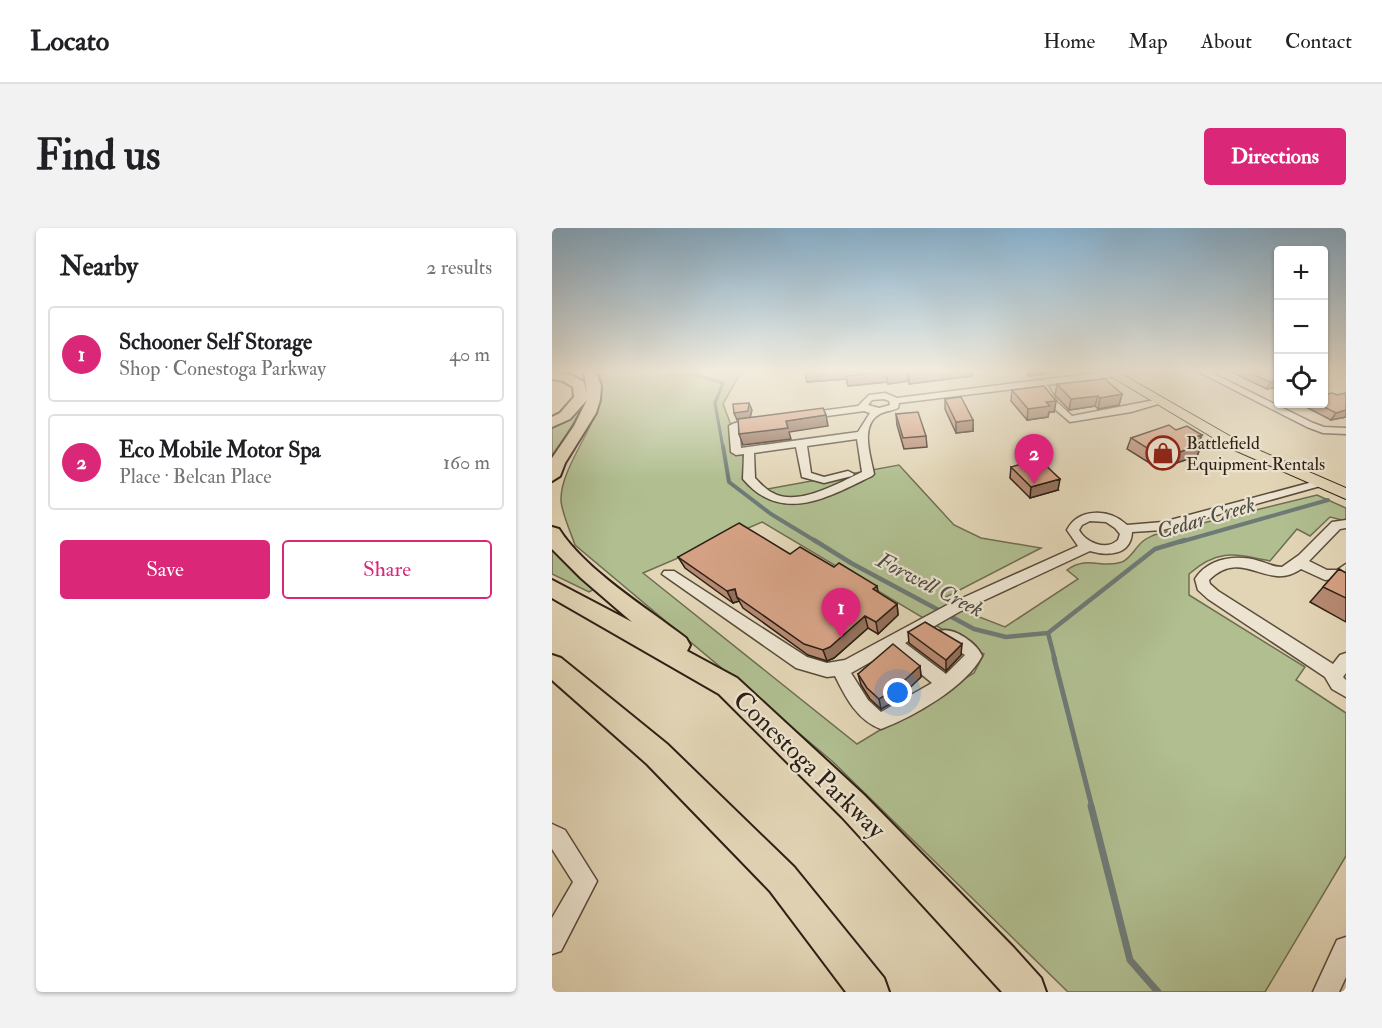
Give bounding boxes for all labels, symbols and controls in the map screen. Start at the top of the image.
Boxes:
text: Locato [30,24,109,59]
text: Home [1043,28,1095,55]
text: Map [1128,28,1168,55]
text: About [1201,28,1252,55]
text: Contact [1285,28,1352,55]
button: Directions [1204,128,1346,185]
text: Find us [36,130,160,182]
map controls [1274,246,1328,408]
button: + [1274,246,1328,300]
text: Nearby [60,251,138,283]
text: 2 results [426,255,492,280]
button: − [1274,300,1328,354]
text: Schooner Self Storage [119,328,312,356]
text: 1 [78,342,85,367]
text: 40 m [449,342,490,367]
button: locate [1274,354,1328,408]
text: Shop · Conestoga Parkway [119,356,326,381]
place label: Battlefield Equipment Rentals [1186,432,1325,476]
pin: 2 [1014,434,1054,484]
shop icon: Battlefield Equipment Rentals [1145,435,1181,471]
text: Eco Mobile Motor Spa [119,436,321,464]
text: 2 [76,450,87,475]
text: 160 m [443,450,490,475]
text: Place · Belcan Place [119,464,272,489]
water label: Cedar Creek [1154,491,1258,545]
button: Save [60,540,270,599]
button: Share [282,540,492,599]
water label: Forwell Creek [871,546,988,624]
pin: 1 [822,588,860,638]
your location [883,678,912,707]
street label: Conestoga Parkway [726,684,892,846]

